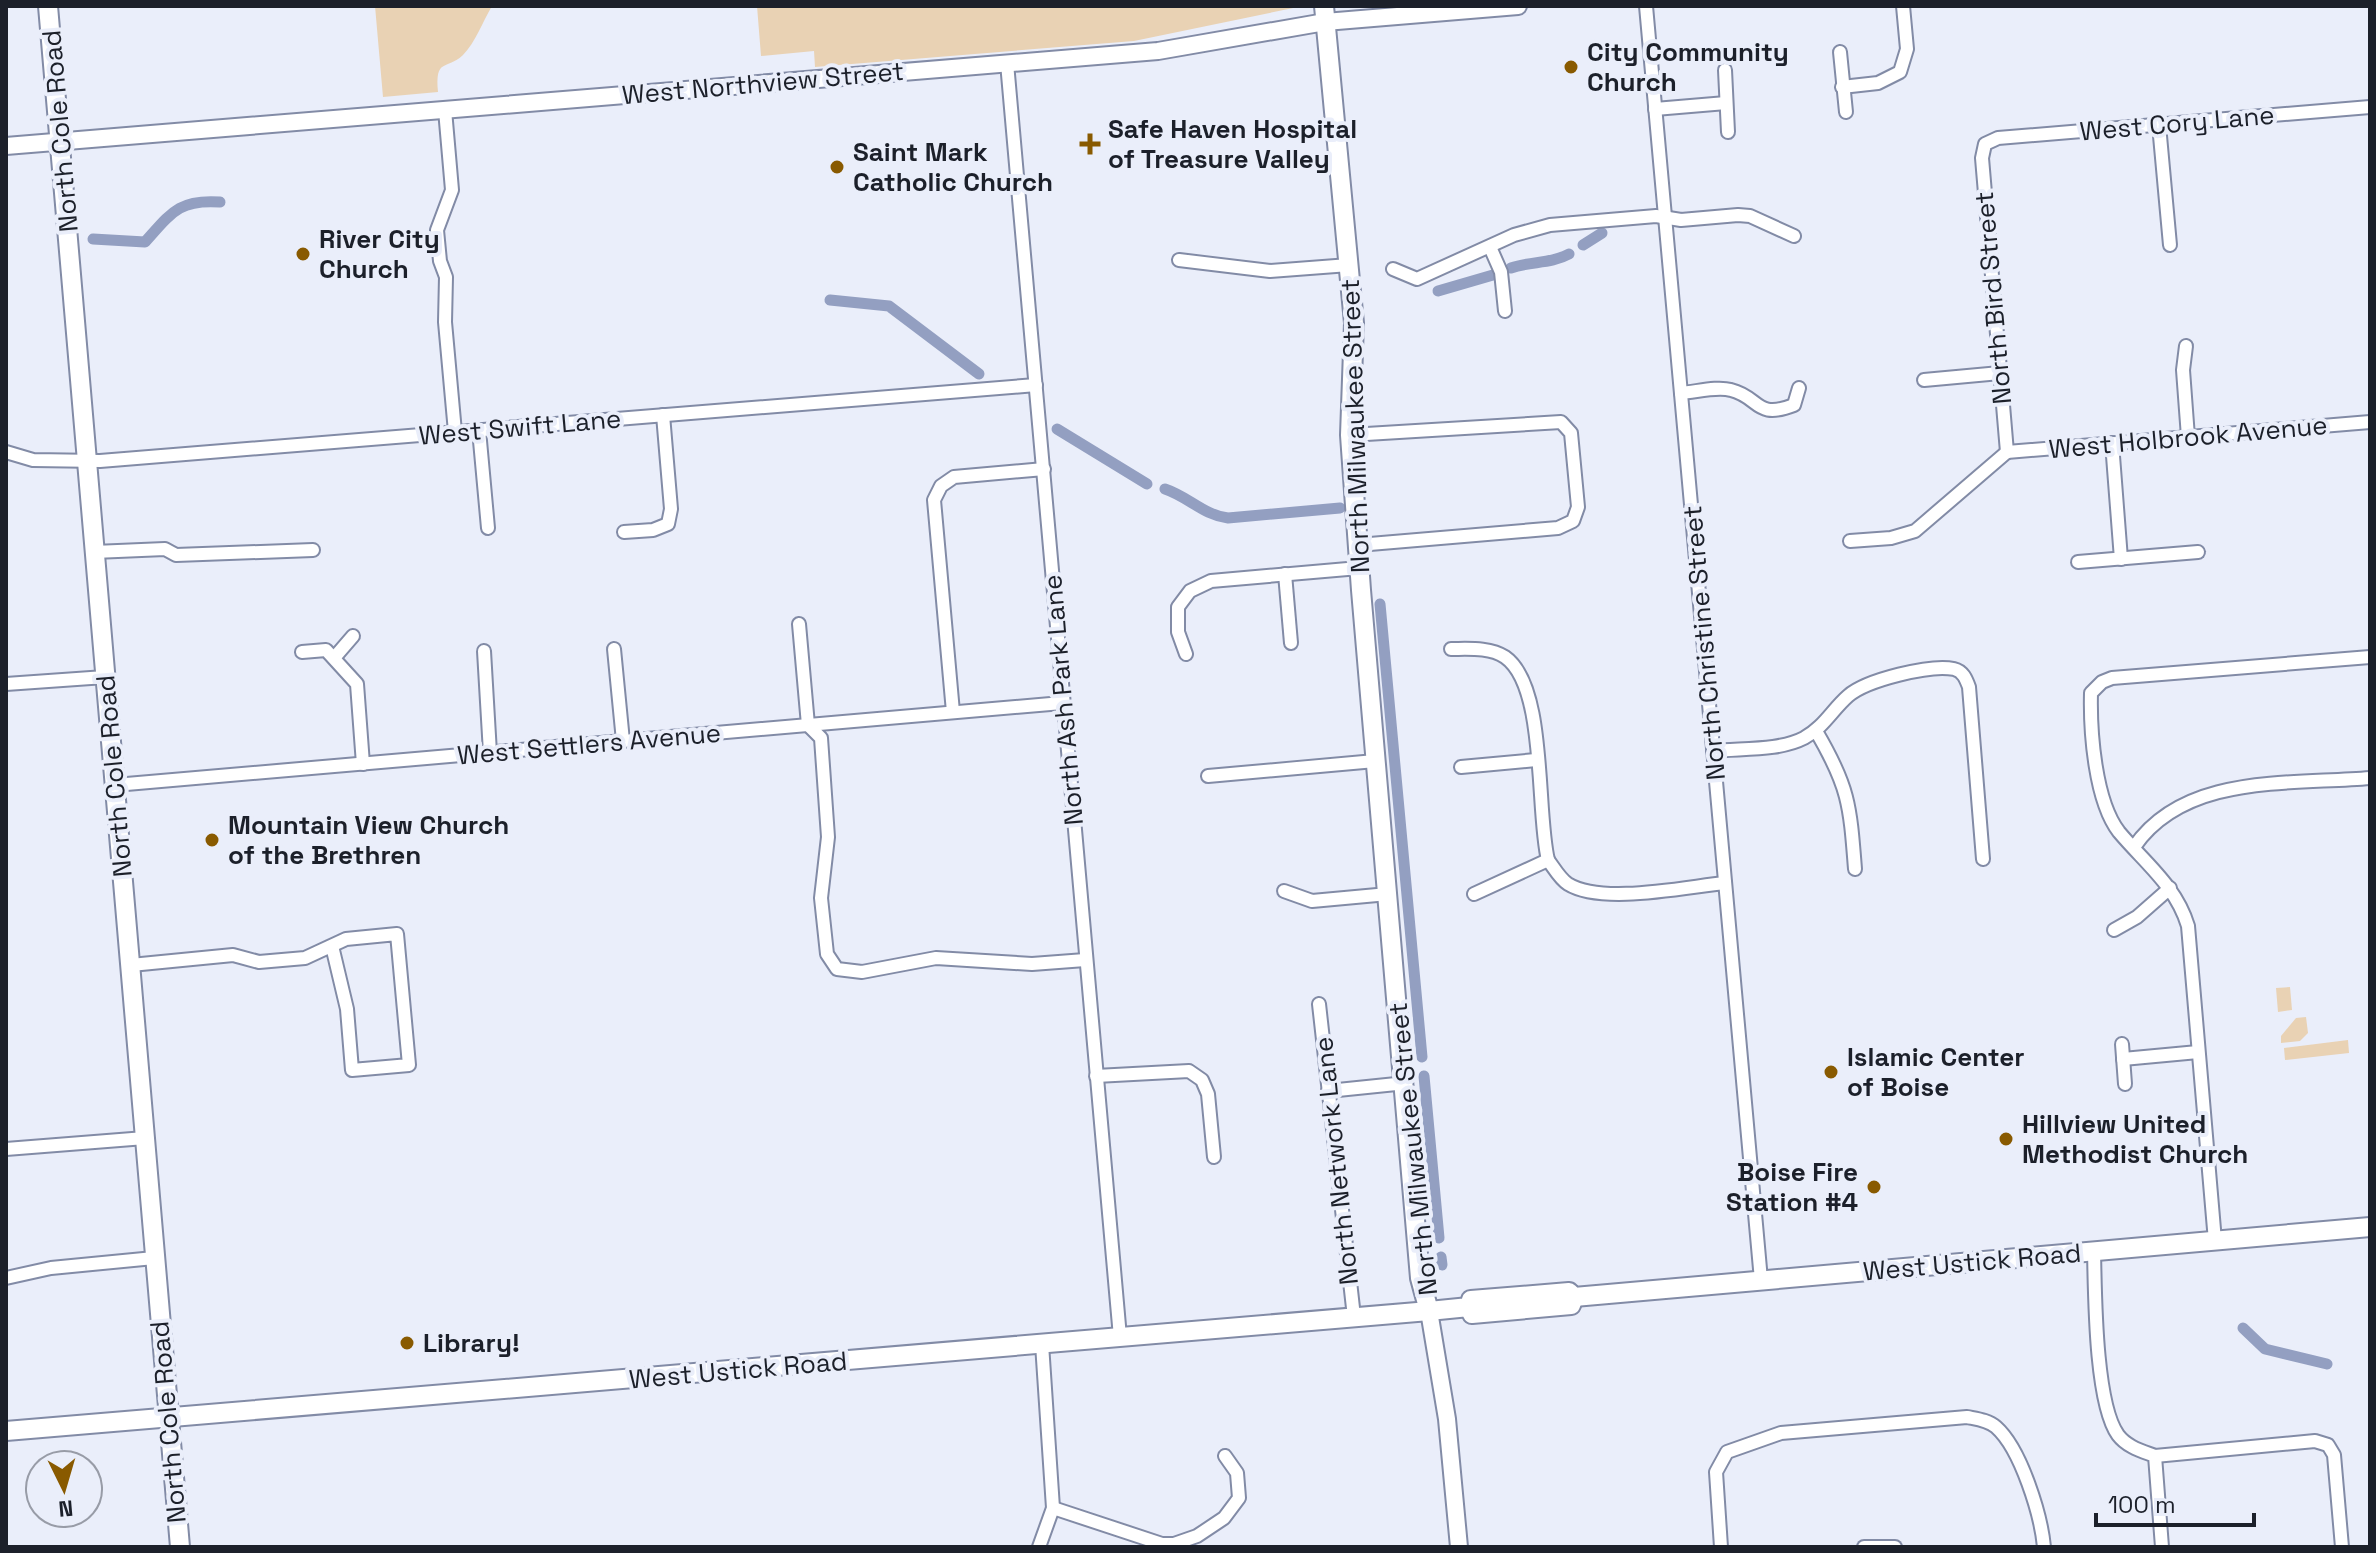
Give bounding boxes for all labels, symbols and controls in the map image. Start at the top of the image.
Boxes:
street label: North Cole Road [34,29,86,233]
place label: City Community Church [1587,35,1789,99]
street label: West Northview Street [621,54,905,112]
marker: City Community Church [1562,58,1580,76]
street label: West Cory Lane [2078,98,2276,148]
place label: Safe Haven Hospital of Treasure Valley [1108,112,1357,176]
marker: Safe Haven Hospital of Treasure Valley [1079,133,1101,155]
place label: Saint Mark Catholic Church [853,135,1053,199]
marker: Saint Mark Catholic Church [828,158,846,176]
street label: North Bird Street [1967,190,2019,406]
place label: River City Church [319,222,440,286]
marker: River City Church [294,245,312,263]
street label: North Milwaukee Street [1333,278,1377,574]
street label: West Swift Lane [417,401,623,453]
street label: West Holbrook Avenue [2047,408,2329,466]
street label: North Christine Street [1675,504,1733,782]
street label: North Ash Park Lane [1035,573,1091,827]
street label: North Cole Road [88,674,140,878]
street label: West Settlers Avenue [456,716,722,772]
place label: Mountain View Church of the Brethren [228,808,509,872]
marker: Mountain View Church of the Brethren [203,831,221,849]
street label: North Milwaukee Street [1381,1001,1445,1297]
street label: North Network Lane [1306,1035,1366,1287]
place label: Islamic Center of Boise [1847,1040,2024,1104]
marker: Islamic Center of Boise [1822,1063,1840,1081]
place label: Hillview United Methodist Church [2022,1107,2248,1171]
marker: Hillview United Methodist Church [1997,1130,2015,1148]
place label: Boise Fire Station #4 [1726,1155,1858,1219]
marker: Boise Fire Station #4 [1865,1178,1883,1196]
street label: West Ustick Road [1861,1236,2083,1288]
street label: North Cole Road [142,1320,194,1524]
place label: Library! [423,1326,520,1360]
marker: Library! [398,1334,416,1352]
street label: West Ustick Road [627,1344,849,1396]
north arrow [24,1449,104,1529]
scale bar [2096,1477,2254,1527]
text: 100 m [2108,1489,2176,1520]
text: N [57,1494,74,1524]

